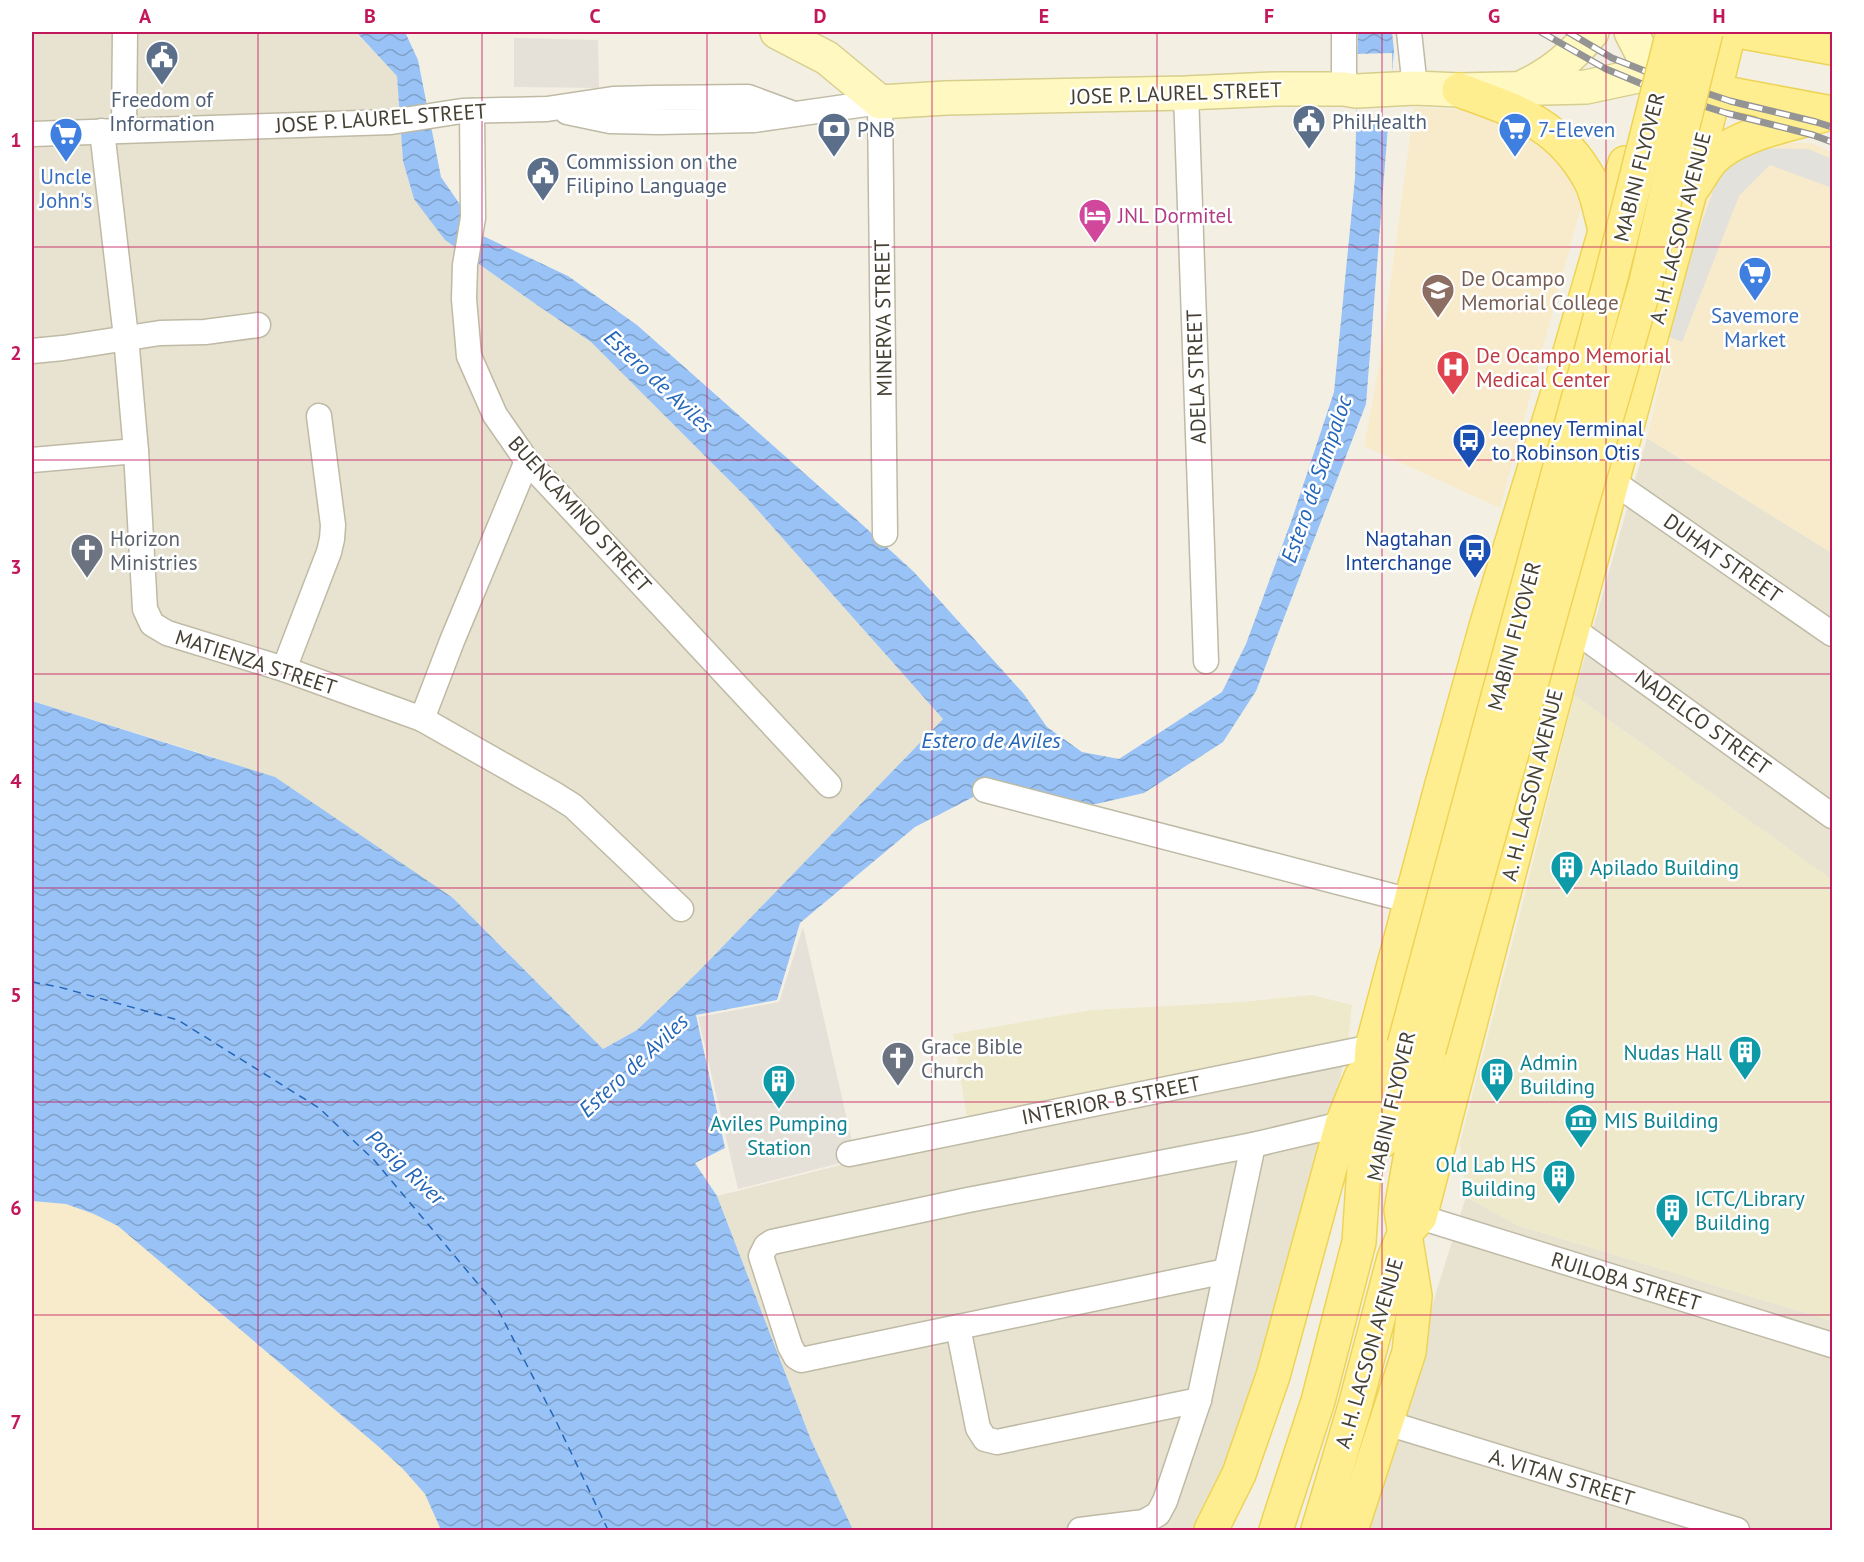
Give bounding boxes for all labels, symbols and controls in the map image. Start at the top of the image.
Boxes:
text: A [139,3,152,29]
text: B [364,3,376,29]
text: C [589,3,601,29]
text: D [814,3,827,29]
text: E [1039,3,1049,29]
text: F [1264,3,1274,29]
text: G [1488,3,1500,29]
text: H [1712,3,1726,29]
public building icon: Freedom of Information [144,39,180,86]
street label: JOSE P. LAUREL STREET [1069,76,1283,110]
place label: Freedom of Information [109,86,215,137]
street label: MABINI FLYOVER [1607,90,1671,244]
street label: JOSE P. LAUREL STREET [273,97,488,139]
public building icon: PhilHealth [1291,103,1327,150]
place label: PhilHealth [1332,108,1427,135]
bank icon: PNB [816,111,852,158]
supermarket icon: 7-Eleven [1497,111,1533,158]
supermarket icon: Uncle John's [48,116,84,163]
place label: PNB [857,116,895,143]
place label: 7-Eleven [1538,116,1615,143]
text: 1 [10,127,22,153]
street label: A. H. LACSON AVENUE [1643,129,1717,327]
place label: Commission on the Filipino Language [566,148,738,199]
public building icon: Commission on the Filipino Language [525,155,561,202]
place label: Uncle John's [39,163,92,214]
hotel icon: JNL Dormitel [1077,197,1113,244]
place label: JNL Dormitel [1117,202,1232,229]
street label: MINERVA STREET [868,239,898,397]
supermarket icon: Savemore Market [1737,255,1773,302]
place label: De Ocampo Memorial College [1461,265,1619,316]
school or university icon: De Ocampo Memorial College [1420,272,1456,319]
place label: Savemore Market [1711,302,1799,353]
street label: ADELA STREET [1180,309,1212,445]
water label: Estero de Aviles [598,323,720,439]
text: 2 [10,340,22,366]
place label: De Ocampo Memorial Medical Center [1476,342,1670,393]
hospital icon: De Ocampo Memorial Medical Center [1435,349,1471,396]
water label: Estero de Sampaloc [1274,391,1358,566]
place label: Jeepney Terminal to Robinson Otis [1491,415,1644,466]
bus stop icon: Jeepney Terminal to Robinson Otis [1451,422,1487,469]
street label: BUENCAMINO STREET [503,430,658,598]
street label: DUHAT STREET [1659,507,1788,609]
place label: Horizon Ministries [110,525,198,576]
place label: Nagtahan Interchange [1345,525,1452,576]
church icon: Horizon Ministries [69,532,105,579]
bus stop icon: Nagtahan Interchange [1457,532,1493,579]
text: 3 [10,554,22,580]
street label: MABINI FLYOVER [1481,559,1547,713]
street label: MATIENZA STREET [172,623,340,701]
street label: NADELCO STREET [1630,664,1777,781]
street label: A. H. LACSON AVENUE [1495,686,1569,884]
water label: Estero de Aviles [921,726,1061,754]
text: 4 [10,768,22,794]
building icon: Apilado Building [1549,849,1585,896]
place label: Apilado Building [1590,854,1739,881]
text: 5 [10,982,22,1008]
water label: Estero de Aviles [572,1007,694,1123]
street label: MABINI FLYOVER [1361,1028,1421,1184]
place label: Grace Bible Church [921,1033,1023,1084]
building icon: Nudas Hall [1727,1034,1763,1081]
place label: Nudas Hall [1624,1039,1722,1066]
church icon: Grace Bible Church [880,1040,916,1087]
place label: Admin Building [1520,1049,1595,1100]
building icon: Admin Building [1479,1056,1515,1103]
building icon: Aviles Pumping Station [761,1063,797,1110]
street label: INTERIOR B STREET [1019,1069,1203,1131]
museum icon: MIS Building [1563,1102,1599,1149]
place label: MIS Building [1604,1107,1719,1134]
place label: Aviles Pumping Station [710,1110,848,1161]
water label: Pasig River [360,1123,453,1212]
place label: Old Lab HS Building [1436,1151,1536,1202]
building icon: Old Lab HS Building [1541,1158,1577,1205]
place label: ICTC/Library Building [1695,1185,1805,1236]
building icon: ICTC/Library Building [1654,1192,1690,1239]
text: 6 [10,1195,22,1221]
street label: RUILOBA STREET [1548,1245,1704,1317]
street label: A. H. LACSON AVENUE [1329,1255,1409,1451]
text: 7 [10,1409,22,1435]
street label: A. VITAN STREET [1486,1442,1638,1512]

